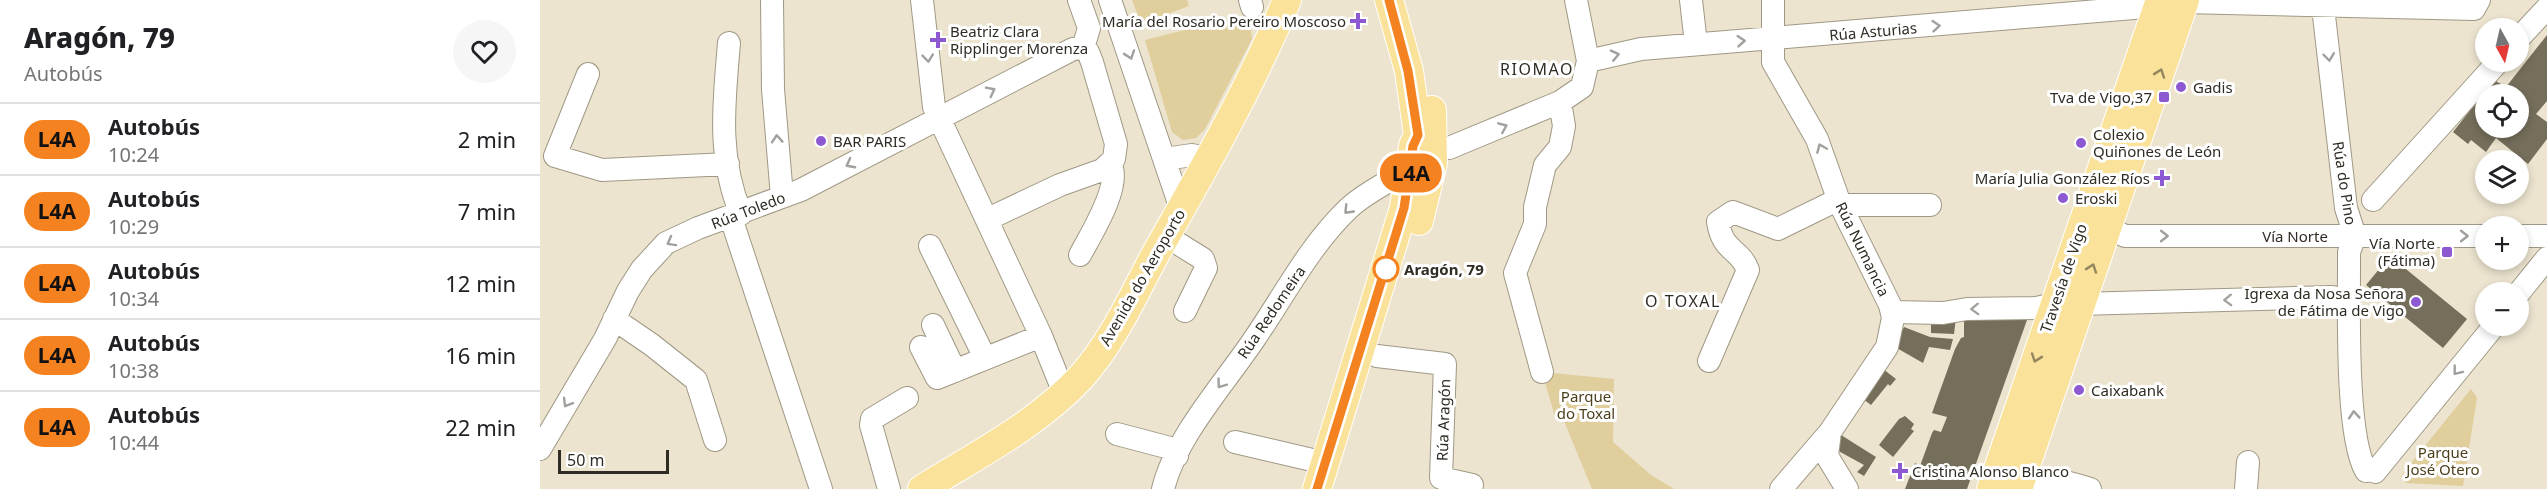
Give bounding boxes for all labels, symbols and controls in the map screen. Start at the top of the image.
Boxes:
place label: María del Rosario Pereiro Moscoso [1102,11,1346,31]
marker: María del Rosario Pereiro Moscoso [1351,14,1365,28]
street label: Rúa Asturias [1828,17,1918,45]
text: Aragón, 79 [24,18,175,56]
north arrow [2475,18,2529,72]
map controls [2475,18,2529,336]
button: heart [453,20,516,83]
one-way arrow [1931,20,1940,33]
place label: Beatriz Clara Ripplinger Morenza [950,21,1088,58]
marker: Beatriz Clara Ripplinger Morenza [931,33,945,47]
one-way arrow [1737,35,1746,48]
one-way arrow [1123,49,1135,60]
one-way arrow [1609,49,1619,62]
one-way arrow [2322,53,2334,62]
one-way arrow [921,54,934,63]
district label: RIOMAO [1500,58,1574,80]
text: Autobús [24,60,103,87]
one-way arrow [2153,68,2165,79]
place label: Gadis [2193,77,2233,97]
marker: Gadis [2174,80,2188,94]
button: locate [2475,84,2529,138]
one-way arrow [984,86,995,98]
place label: Tva de Vigo,37 [2050,87,2152,107]
marker: Tva de Vigo,37 [2157,90,2171,104]
text: Autobús [108,111,200,141]
one-way arrow [1497,122,1508,134]
text: 2 min [458,124,516,154]
place label: Colexio Quiñones de León [2093,124,2221,161]
text: L4A [38,125,76,153]
place label: BAR PARIS [833,131,906,151]
one-way arrow [771,134,784,143]
marker: BAR PARIS [814,134,828,148]
marker: Colexio Quiñones de León [2074,136,2088,150]
street label: Rúa do Pino [2329,140,2361,226]
text: 10:24 [108,141,159,168]
one-way arrow [1816,144,1828,155]
button: layers [2475,150,2529,204]
line badge: L4A [1376,154,1446,192]
one-way arrow [845,157,856,168]
text: L4A [1392,159,1430,187]
place label: María Julia González Ríos [1975,168,2150,188]
marker: María Julia González Ríos [2155,171,2169,185]
text: Autobús [108,183,200,213]
street label: Rúa Toledo [708,187,788,233]
place label: Eroski [2075,188,2117,208]
marker: Eroski [2056,191,2070,205]
text: 7 min [458,196,516,226]
text: L4A [38,197,76,225]
street label: Rúa Numancia [1831,198,1895,300]
one-way arrow [1344,203,1355,214]
street label: Avenida do Aeroporto [1095,205,1189,349]
text: 10:29 [108,213,159,240]
button: + [2475,216,2529,270]
street label: Travesía de Vigo [2035,221,2091,335]
street label: Vía Norte [2262,226,2328,246]
one-way arrow [2159,230,2168,242]
one-way arrow [2459,230,2468,242]
place label: Vía Norte (Fátima) [2369,233,2435,270]
one-way arrow [667,234,677,246]
marker: Vía Norte (Fátima) [2440,245,2454,259]
text: Autobús [108,255,200,285]
marker: Aragón, 79 [1373,256,1399,282]
place label: Aragón, 79 [1404,259,1484,279]
street label: Rúa Redomeira [1233,262,1309,362]
one-way arrow [2084,263,2097,274]
text: 12 min [445,268,516,298]
text: L4A [38,269,76,297]
button: − [2475,282,2529,336]
place label: Igrexa da Nosa Señora de Fátima de Vigo [2245,283,2404,320]
text: 10:34 [108,285,159,312]
district label: O TOXAL [1645,290,1721,312]
one-way arrow [2223,294,2232,307]
marker: Igrexa da Nosa Señora de Fátima de Vigo [2409,295,2423,309]
one-way arrow [1971,303,1980,316]
text: Autobús [108,327,200,357]
text: 16 min [445,340,516,370]
text: L4A [38,341,76,369]
one-way arrow [2030,352,2043,362]
text: 10:38 [108,357,159,384]
one-way arrow [2454,365,2465,376]
one-way arrow [1217,378,1228,389]
street label: Rúa Aragón [1432,378,1454,462]
place label: Caixabank [2091,380,2164,400]
marker: Caixabank [2072,383,2086,397]
park label: Parque do Toxal [1557,386,1615,423]
one-way arrow [562,397,574,407]
text: Autobús [108,399,200,429]
one-way arrow [2348,410,2361,419]
text: 22 min [445,412,516,442]
text: L4A [38,413,76,441]
text: 10:44 [108,429,159,456]
park label: Parque José Otero [2404,442,2480,479]
scale bar [558,447,669,474]
text: 50 m [567,449,604,471]
place label: Cristina Alonso Blanco [1912,461,2069,481]
marker: Cristina Alonso Blanco [1893,464,1907,478]

